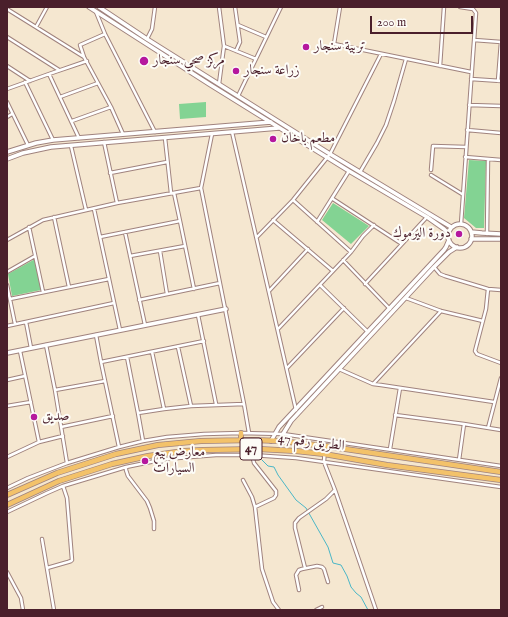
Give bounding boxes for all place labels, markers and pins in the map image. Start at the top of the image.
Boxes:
place label: تربية سنجار [314,39,365,55]
marker: تربية سنجار [301,42,311,52]
place label: مركز صحي سنجار [153,53,225,69]
marker: مركز صحي سنجار [138,55,150,67]
place label: زراعة سنجار [244,63,300,79]
marker: زراعة سنجار [231,66,241,76]
place label: مطعم باخان [281,131,335,147]
marker: مطعم باخان [268,134,278,144]
place label: دورة اليرموك [393,226,451,242]
marker: دورة اليرموك [454,229,464,239]
place label: صديق [42,409,70,425]
marker: صديق [29,412,39,422]
place label: معارض بيع السيارات [153,445,205,478]
marker: معارض بيع السيارات [140,456,150,466]

